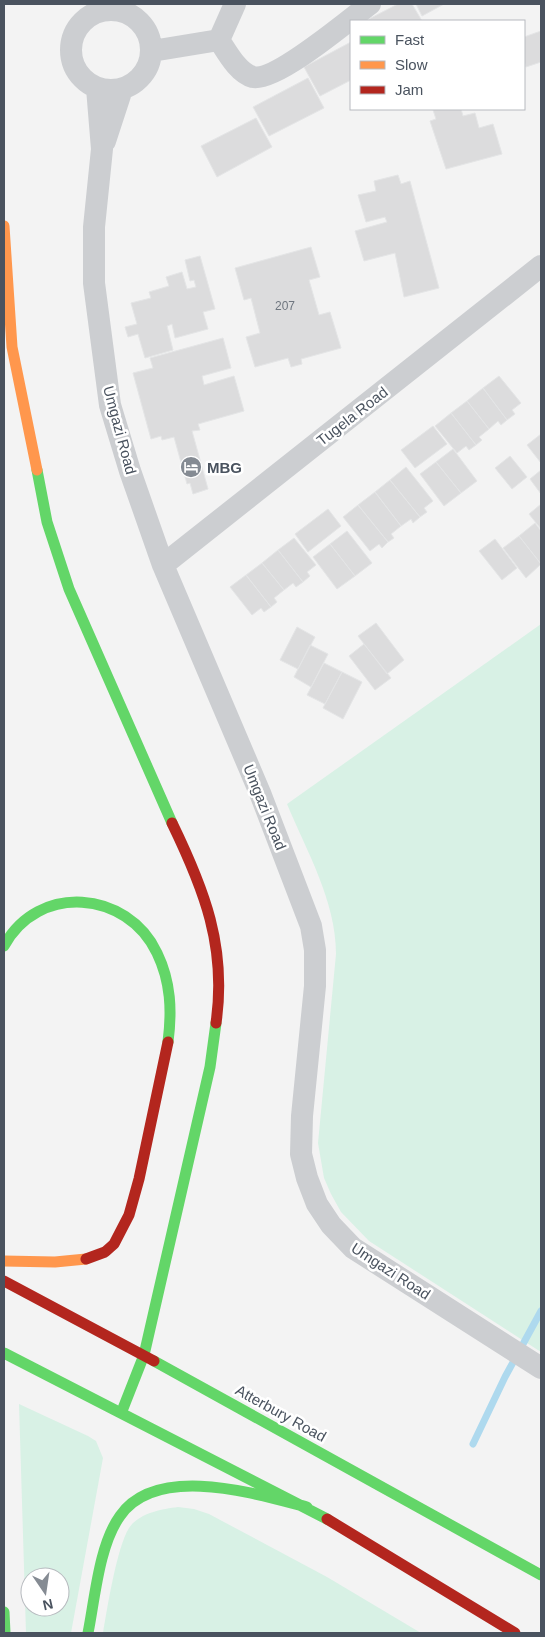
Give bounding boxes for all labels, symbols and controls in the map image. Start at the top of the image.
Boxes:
legend [350,20,525,110]
text: Fast [395,31,425,48]
text: Slow [395,56,428,73]
text: Jam [395,81,423,98]
house number: 207 [275,299,295,313]
street label: Tugela Road [313,383,391,449]
street label: Umgazi Road [100,384,140,476]
hotel icon: MBG [179,455,203,479]
place label: MBG [207,459,242,476]
street label: Umgazi Road [240,762,290,852]
street label: Umgazi Road [348,1239,434,1303]
street label: Atterbury Road [233,1381,329,1445]
north arrow [20,1567,70,1617]
text: N [41,1596,55,1614]

